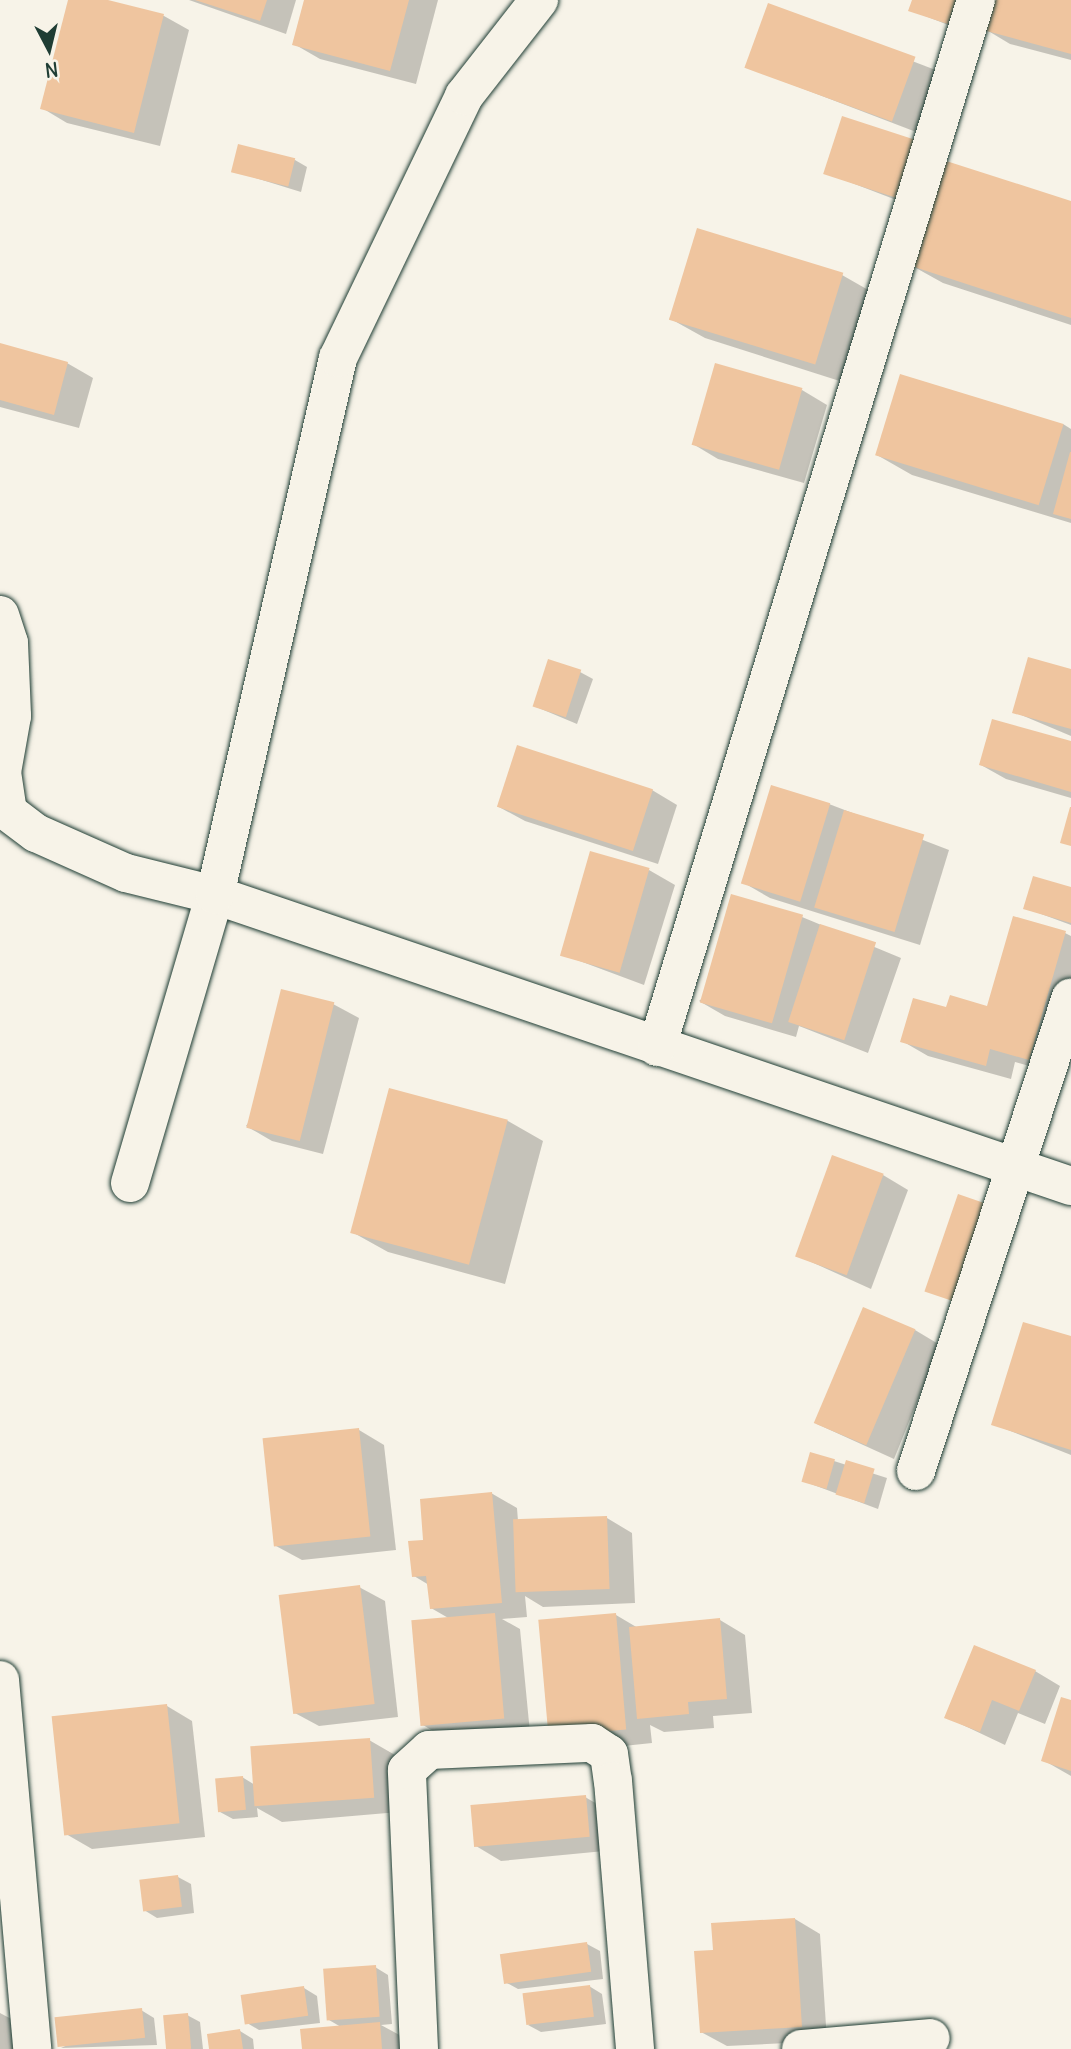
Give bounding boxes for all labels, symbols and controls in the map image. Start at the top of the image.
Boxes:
north arrow [14,14,84,84]
text: N [44,57,60,83]

